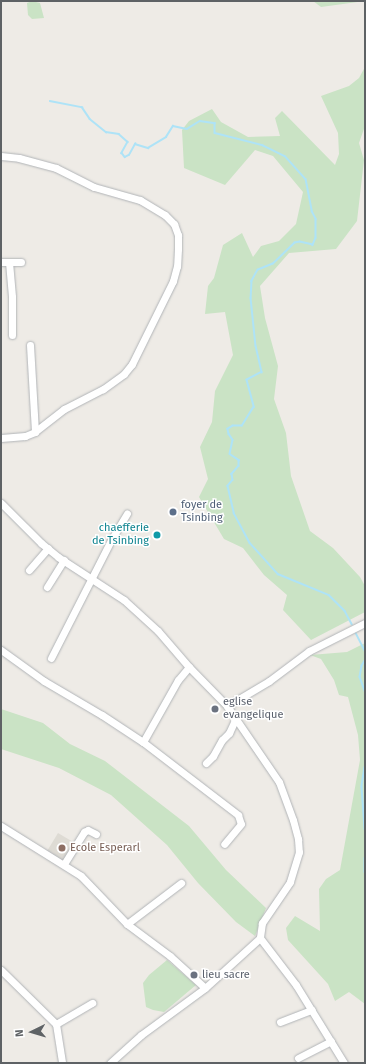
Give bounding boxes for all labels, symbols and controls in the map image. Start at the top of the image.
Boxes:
place label: foyer de Tsinbing [181,499,223,525]
marker: foyer de Tsinbing [168,507,178,517]
place label: chaefferie de Tsinbing [92,522,149,548]
marker: chaefferie de Tsinbing [152,530,162,540]
place label: eglise evangelique [223,696,283,722]
marker: eglise evangelique [210,704,220,714]
place label: Ecole Esperarl [70,841,140,855]
marker: Ecole Esperarl [57,843,67,853]
place label: lieu sacre [202,968,250,982]
marker: lieu sacre [189,970,199,980]
north arrow [12,1012,52,1052]
text: N [13,1029,26,1037]

